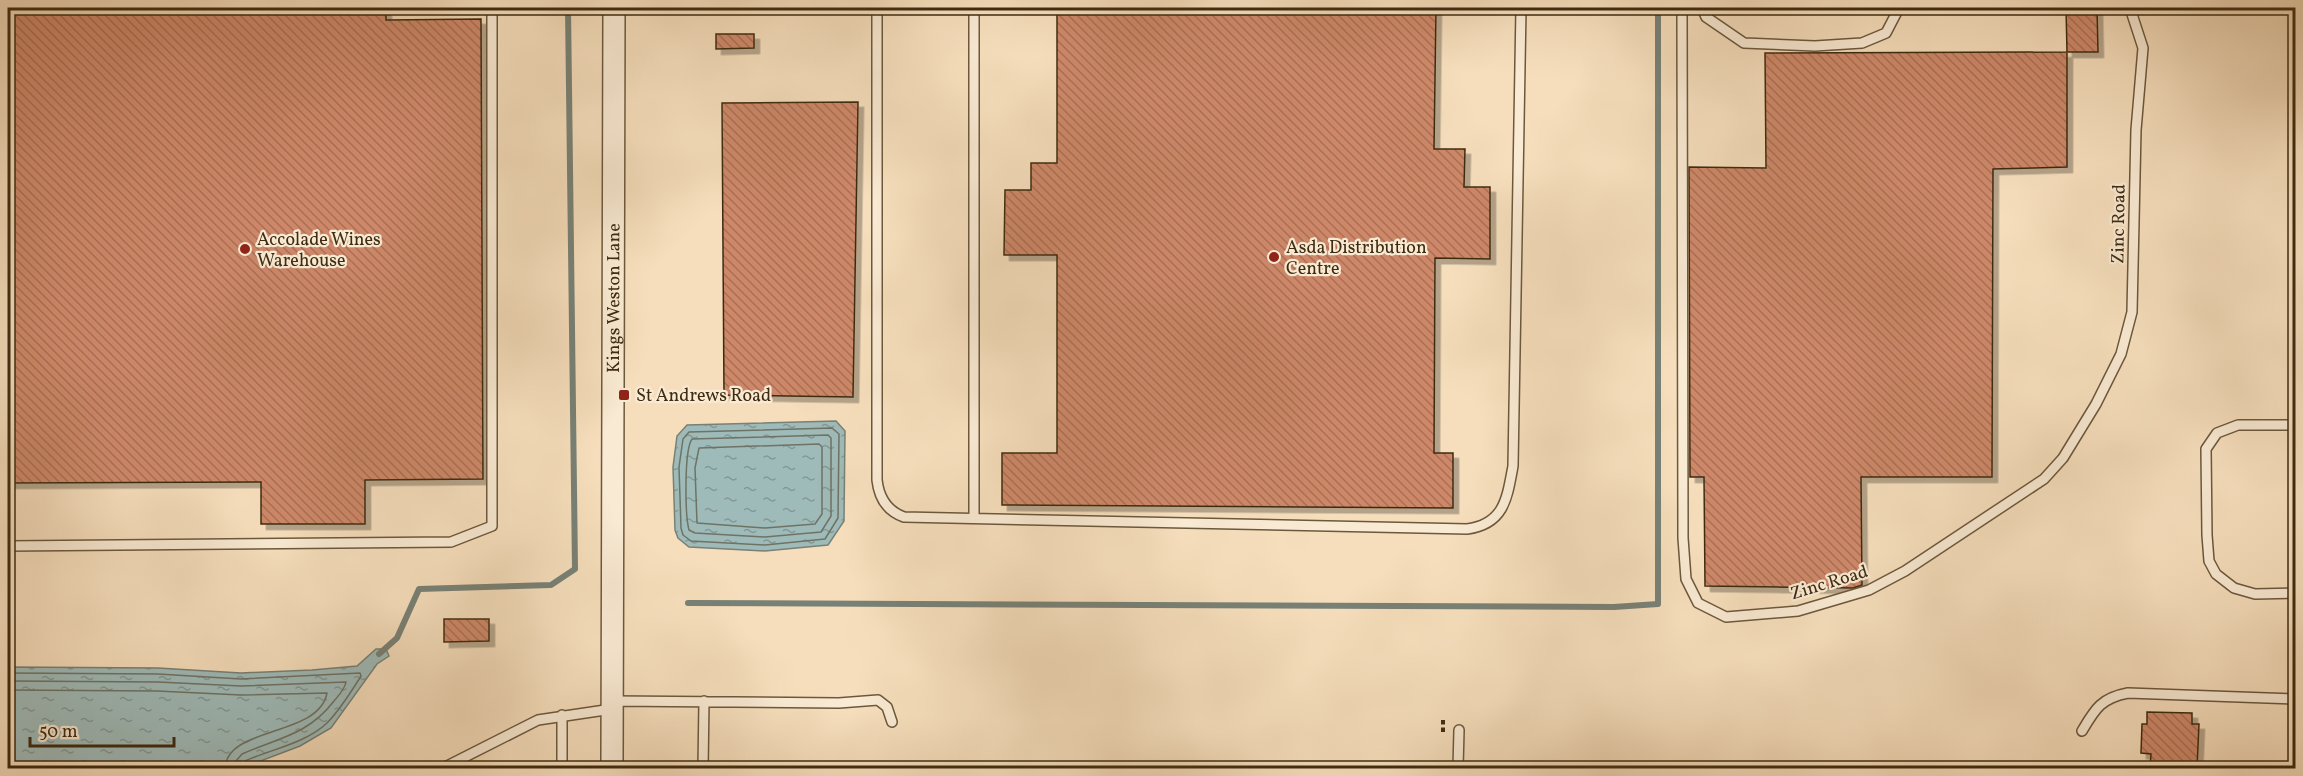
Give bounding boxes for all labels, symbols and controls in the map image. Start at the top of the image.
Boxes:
street label: Zinc Road [2106,184,2133,264]
street label: Kings Weston Lane [602,223,627,373]
place label: Accolade Wines Warehouse [257,228,381,274]
place label: Asda Distribution Centre [1286,236,1427,282]
marker: Accolade Wines Warehouse [238,242,252,256]
marker: Asda Distribution Centre [1267,250,1281,264]
place label: St Andrews Road [636,384,771,409]
marker: St Andrews Road [617,388,631,402]
street label: Zinc Road [1788,560,1871,607]
scale bar [30,710,174,748]
text: 50 m [39,720,78,745]

